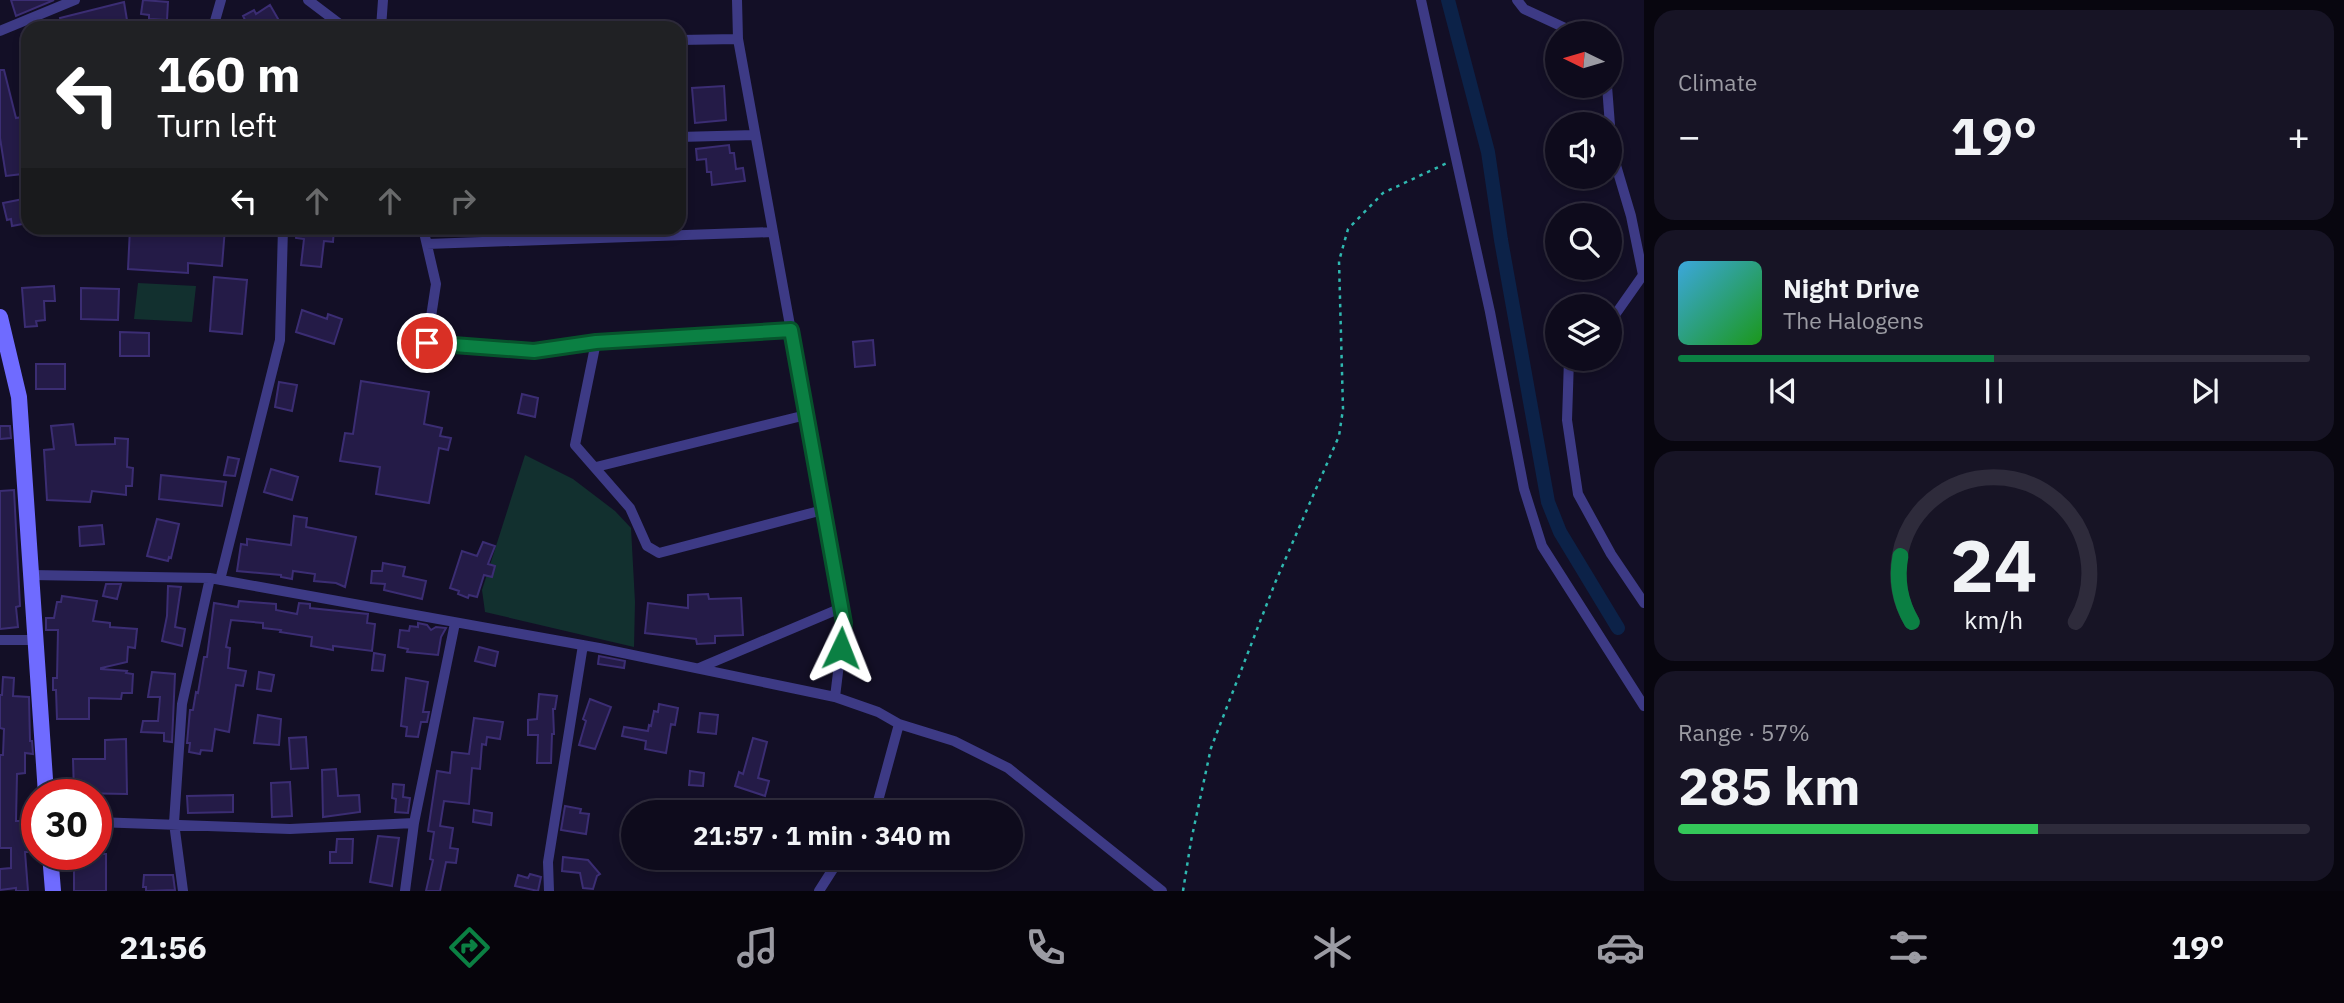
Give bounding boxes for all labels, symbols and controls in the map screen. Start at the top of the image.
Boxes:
north arrow [1545,21,1622,98]
map controls [1545,21,1622,371]
text: 160 m [157,42,301,105]
icon: left [42,49,133,140]
text: Climate [1678,67,1757,97]
text: 19° [1951,102,2037,169]
text: Turn left [157,104,277,146]
text: − [1678,111,1701,160]
text: + [2287,111,2310,160]
button: sound [1545,112,1622,189]
icon: left [225,182,263,220]
icon: ahead [298,182,336,220]
icon: ahead [371,182,409,220]
icon: right [444,182,482,220]
button: search [1545,203,1622,280]
text: Night Drive [1783,271,1920,305]
button: layers [1545,294,1622,371]
text: The Halogens [1783,305,1924,335]
pin [397,313,457,373]
icon: arrive [408,324,446,362]
icon: previous [1764,372,1802,410]
icon: pause [1975,372,2013,410]
icon: next [2186,372,2224,410]
text: 24 [1950,517,2038,612]
text: km/h [1965,602,2023,635]
position arrow [804,611,878,685]
text: Range · 57% [1678,717,1810,747]
text: 285 km [1678,752,1860,819]
speed limit sign: 30 [21,779,112,870]
text: 21:57 · 1 min · 340 m [693,818,951,852]
icon: directions [445,923,494,972]
icon: music [733,923,782,972]
icon: phone [1021,923,1070,972]
icon: climate [1308,923,1357,972]
icon: car [1596,923,1645,972]
icon: filters [1884,923,1933,972]
text: 21:56 [119,926,207,968]
text: 19° [2171,926,2225,968]

